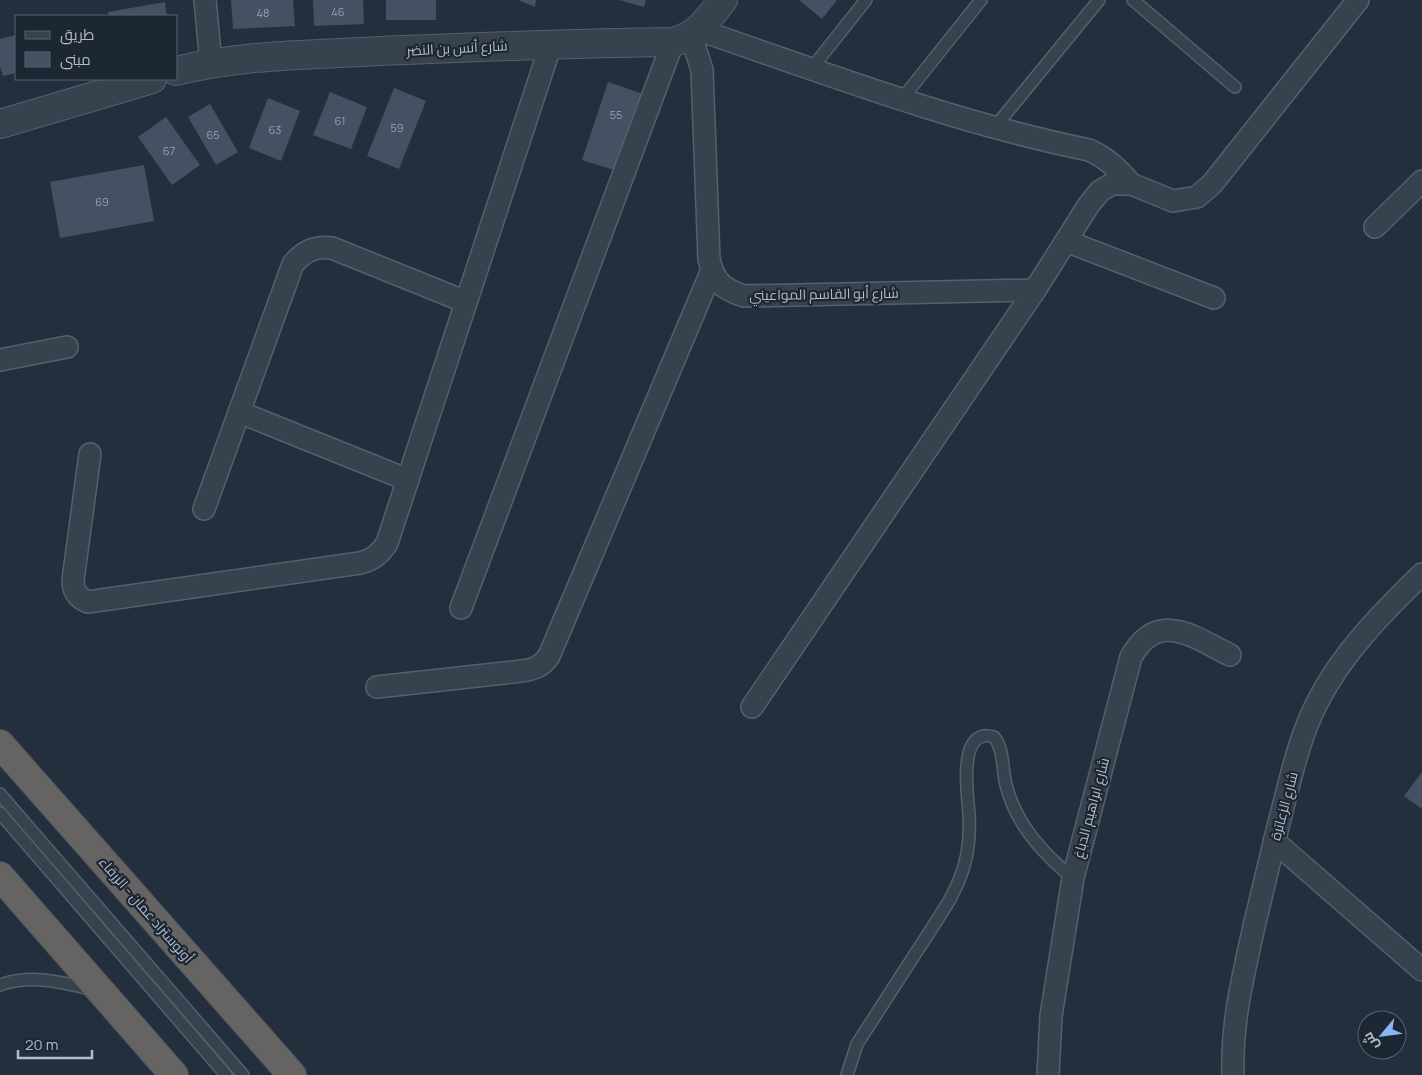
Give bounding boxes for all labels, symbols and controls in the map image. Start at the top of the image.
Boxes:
house number: 46 [331,4,345,19]
house number: 48 [257,5,269,20]
legend [15,15,178,80]
text: طريق [60,24,94,45]
street label: شارع أنس بن النضر [405,35,508,60]
text: مبنى [60,49,91,70]
house number: 55 [610,107,622,122]
house number: 61 [335,113,345,128]
house number: 59 [390,120,404,135]
house number: 63 [269,122,281,137]
house number: 65 [206,127,220,142]
house number: 67 [163,143,175,158]
house number: 69 [95,194,109,209]
street label: شارع أبو القاسم المواعيني [749,283,899,307]
street label: شارع ابراهيم الدباغ [1068,755,1114,861]
street label: شارع الزعاترة [1265,769,1302,842]
street label: أوتوستراد عمان - الزرقاء [95,853,198,967]
north arrow [1357,1010,1407,1060]
scale bar [18,1028,91,1060]
text: ش [1358,1029,1383,1054]
text: 20 m [25,1034,58,1055]

